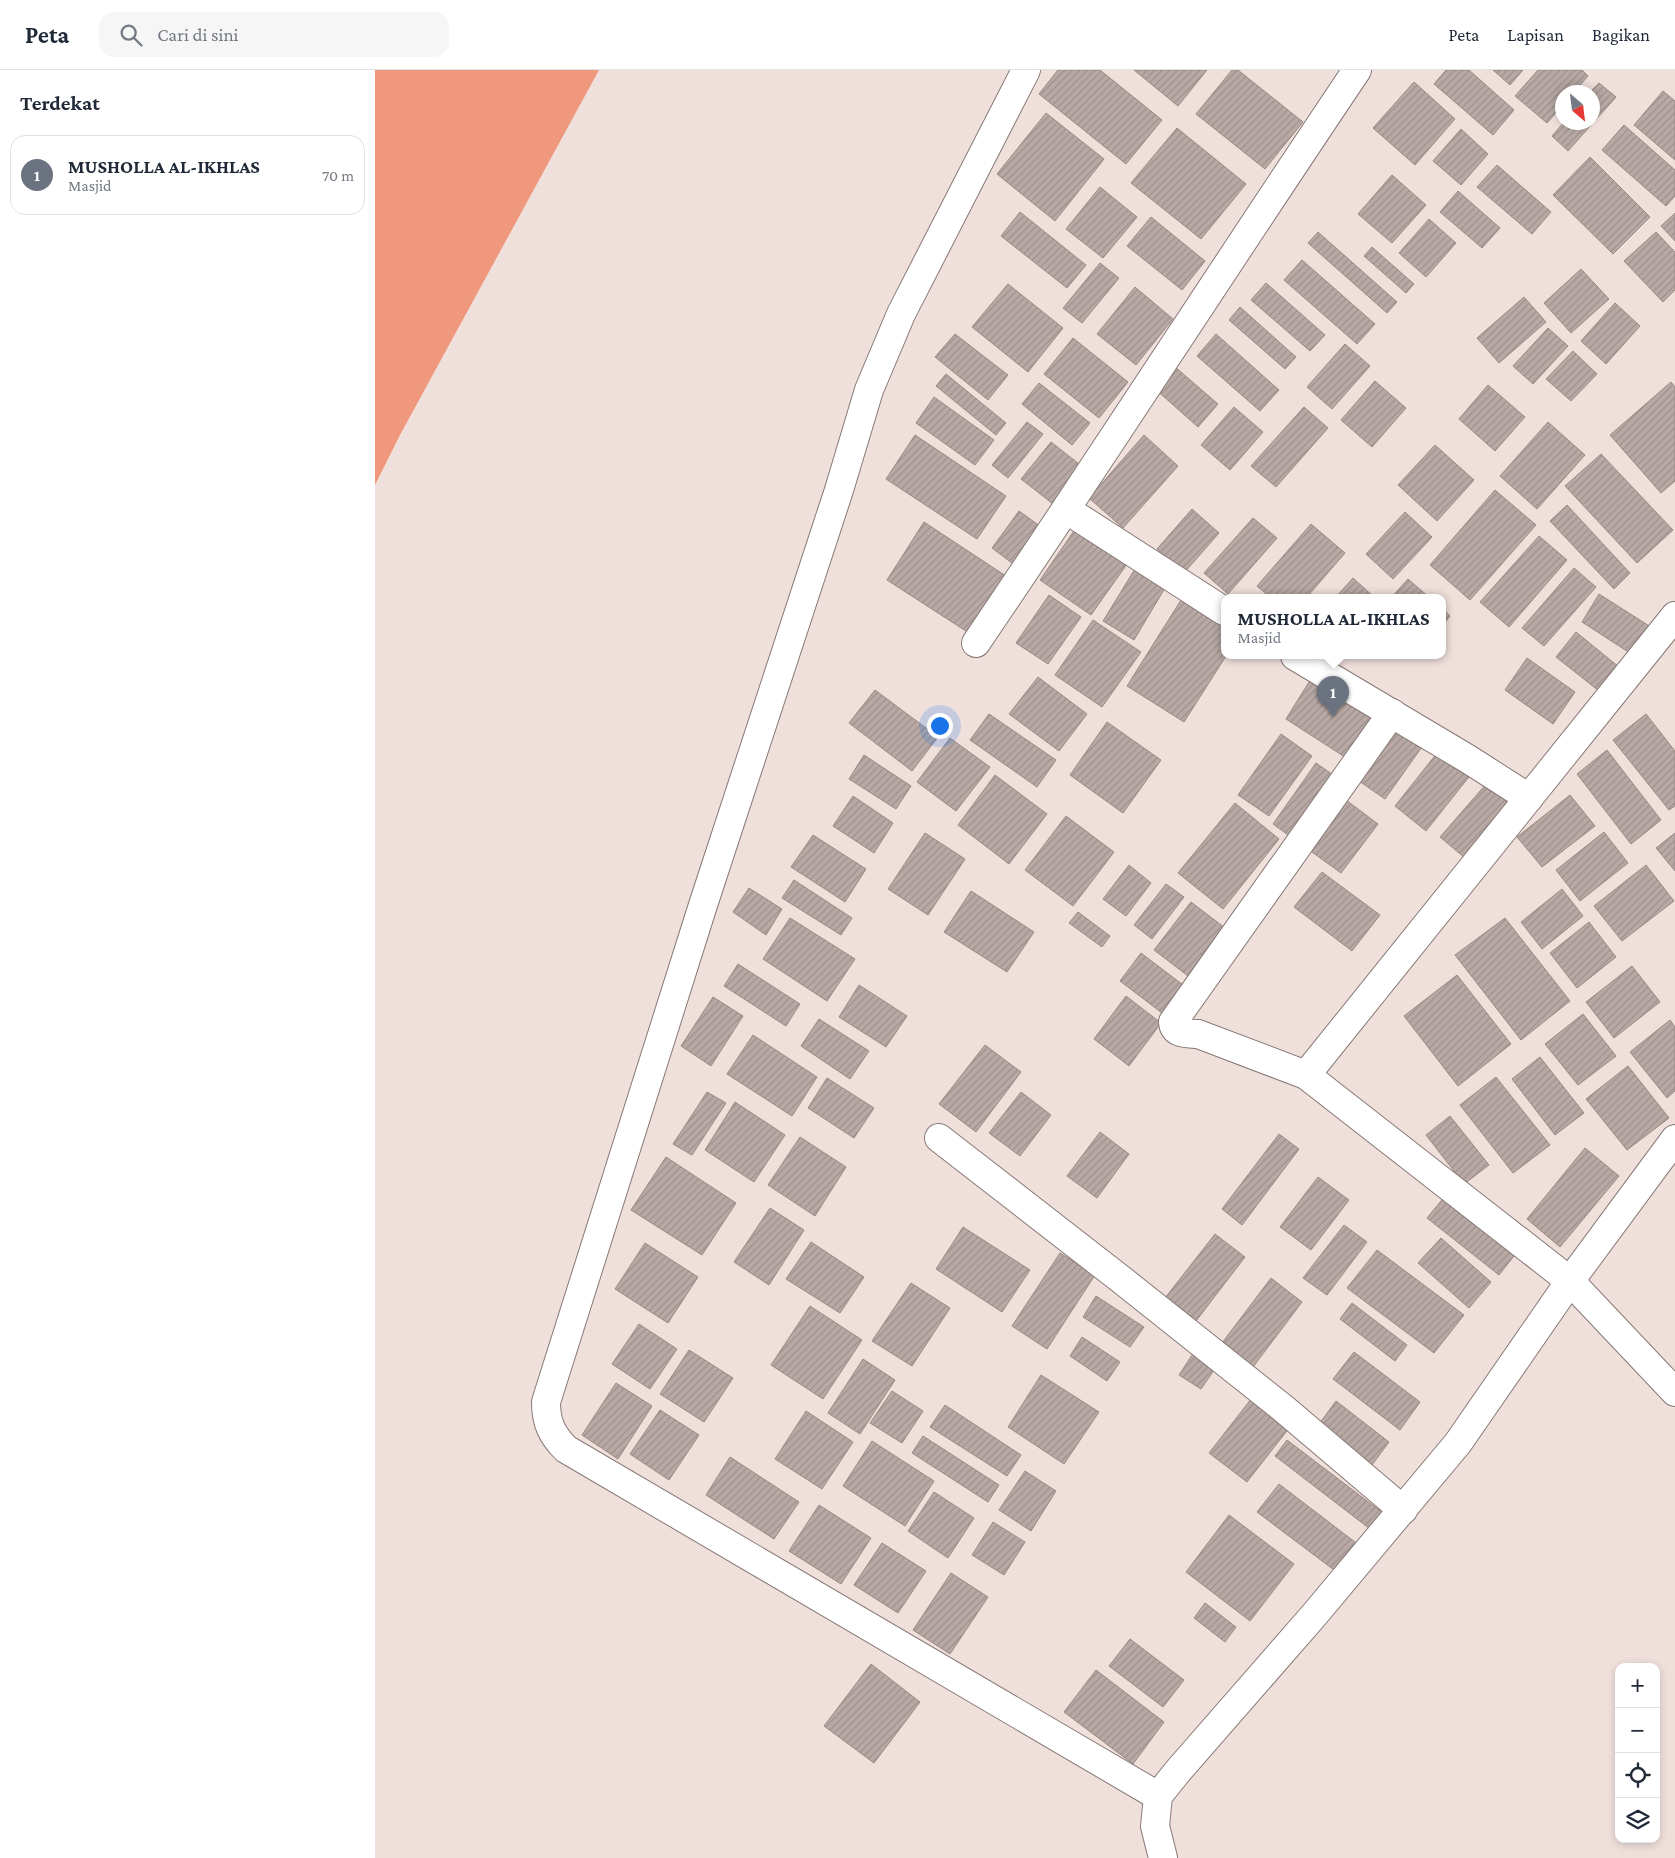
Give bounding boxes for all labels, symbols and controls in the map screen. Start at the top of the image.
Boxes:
search box [99,12,449,57]
text: Peta [25,21,69,48]
icon: search [117,21,145,49]
text: Cari di sini [157,24,239,45]
text: Peta [1449,25,1479,45]
text: Lapisan [1507,25,1564,45]
text: Bagikan [1592,25,1650,45]
north arrow [1555,85,1600,130]
text: Terdekat [20,91,100,115]
text: MUSHOLLA AL-IKHLAS [68,156,260,177]
text: 1 [34,167,40,184]
text: 70 m [322,167,354,184]
text: Masjid [68,177,112,194]
popup [1221,594,1446,659]
text: MUSHOLLA AL-IKHLAS [1238,608,1429,629]
text: Masjid [1238,629,1281,646]
pin: 1 [1317,676,1349,717]
your location [927,713,953,739]
map controls [1615,1663,1660,1843]
button: + [1615,1663,1660,1708]
button: − [1615,1708,1660,1753]
button: locate [1615,1753,1660,1798]
button: layers [1615,1798,1660,1843]

